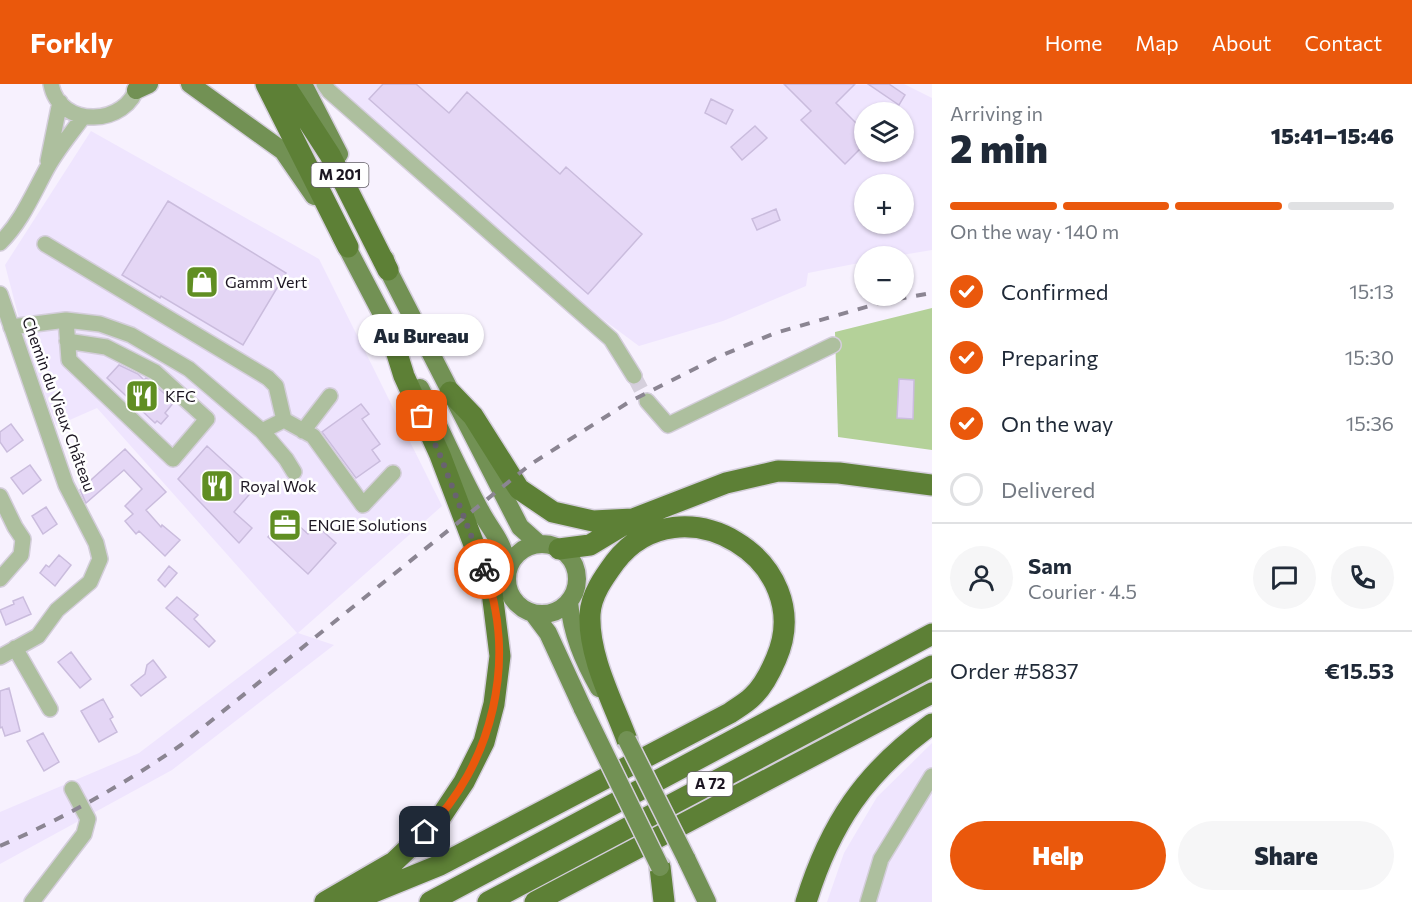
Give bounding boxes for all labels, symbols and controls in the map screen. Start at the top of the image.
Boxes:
text: Forkly [30,25,113,59]
text: Home [1045,30,1102,55]
text: Map [1135,30,1179,55]
text: About [1212,30,1271,55]
text: Contact [1304,30,1382,55]
text: Arriving in [950,101,1043,125]
map controls [854,102,914,306]
button: layers [854,102,914,162]
text: 15:41–15:46 [1271,122,1394,149]
text: 2 min [950,123,1048,171]
road number: M 201 [312,163,368,187]
button: + [854,174,914,234]
text: On the way · 140 m [950,219,1119,243]
button: − [854,246,914,306]
shop icon: Gamm Vert [184,264,220,300]
place label: Gamm Vert [225,272,308,291]
icon: check [950,275,983,308]
text: Confirmed [1001,278,1108,305]
text: 15:13 [1349,279,1394,303]
street label: Chemin du Vieux Château [19,314,100,494]
callout: Au Bureau [359,314,485,356]
text: Au Bureau [373,323,469,347]
icon: check [950,341,983,374]
text: Preparing [1001,344,1098,371]
text: 15:30 [1345,345,1394,369]
restaurant icon: KFC [124,378,160,414]
place label: KFC [165,386,196,405]
pin [396,390,447,441]
icon: bag [405,399,438,432]
icon: check [950,407,983,440]
text: On the way [1001,410,1113,437]
text: 15:36 [1346,411,1394,435]
restaurant icon: Royal Wok [199,468,235,504]
place label: Royal Wok [240,476,317,495]
text: Delivered [1001,476,1095,503]
office icon: ENGIE Solutions [267,507,303,543]
place label: ENGIE Solutions [308,515,427,534]
courier [454,539,514,599]
button: person [950,546,1013,609]
button: chat [1253,546,1316,609]
button: phone [1331,546,1394,609]
text: Sam [1028,552,1072,579]
icon: bike [468,553,501,586]
text: Courier · 4.5 [1028,579,1137,603]
text: Order #5837 [950,657,1079,684]
text: €15.53 [1325,657,1394,684]
road number: A 72 [688,772,732,796]
pin [399,806,450,857]
icon: home [408,815,441,848]
button: Help [950,821,1166,890]
button: Share [1178,821,1394,890]

